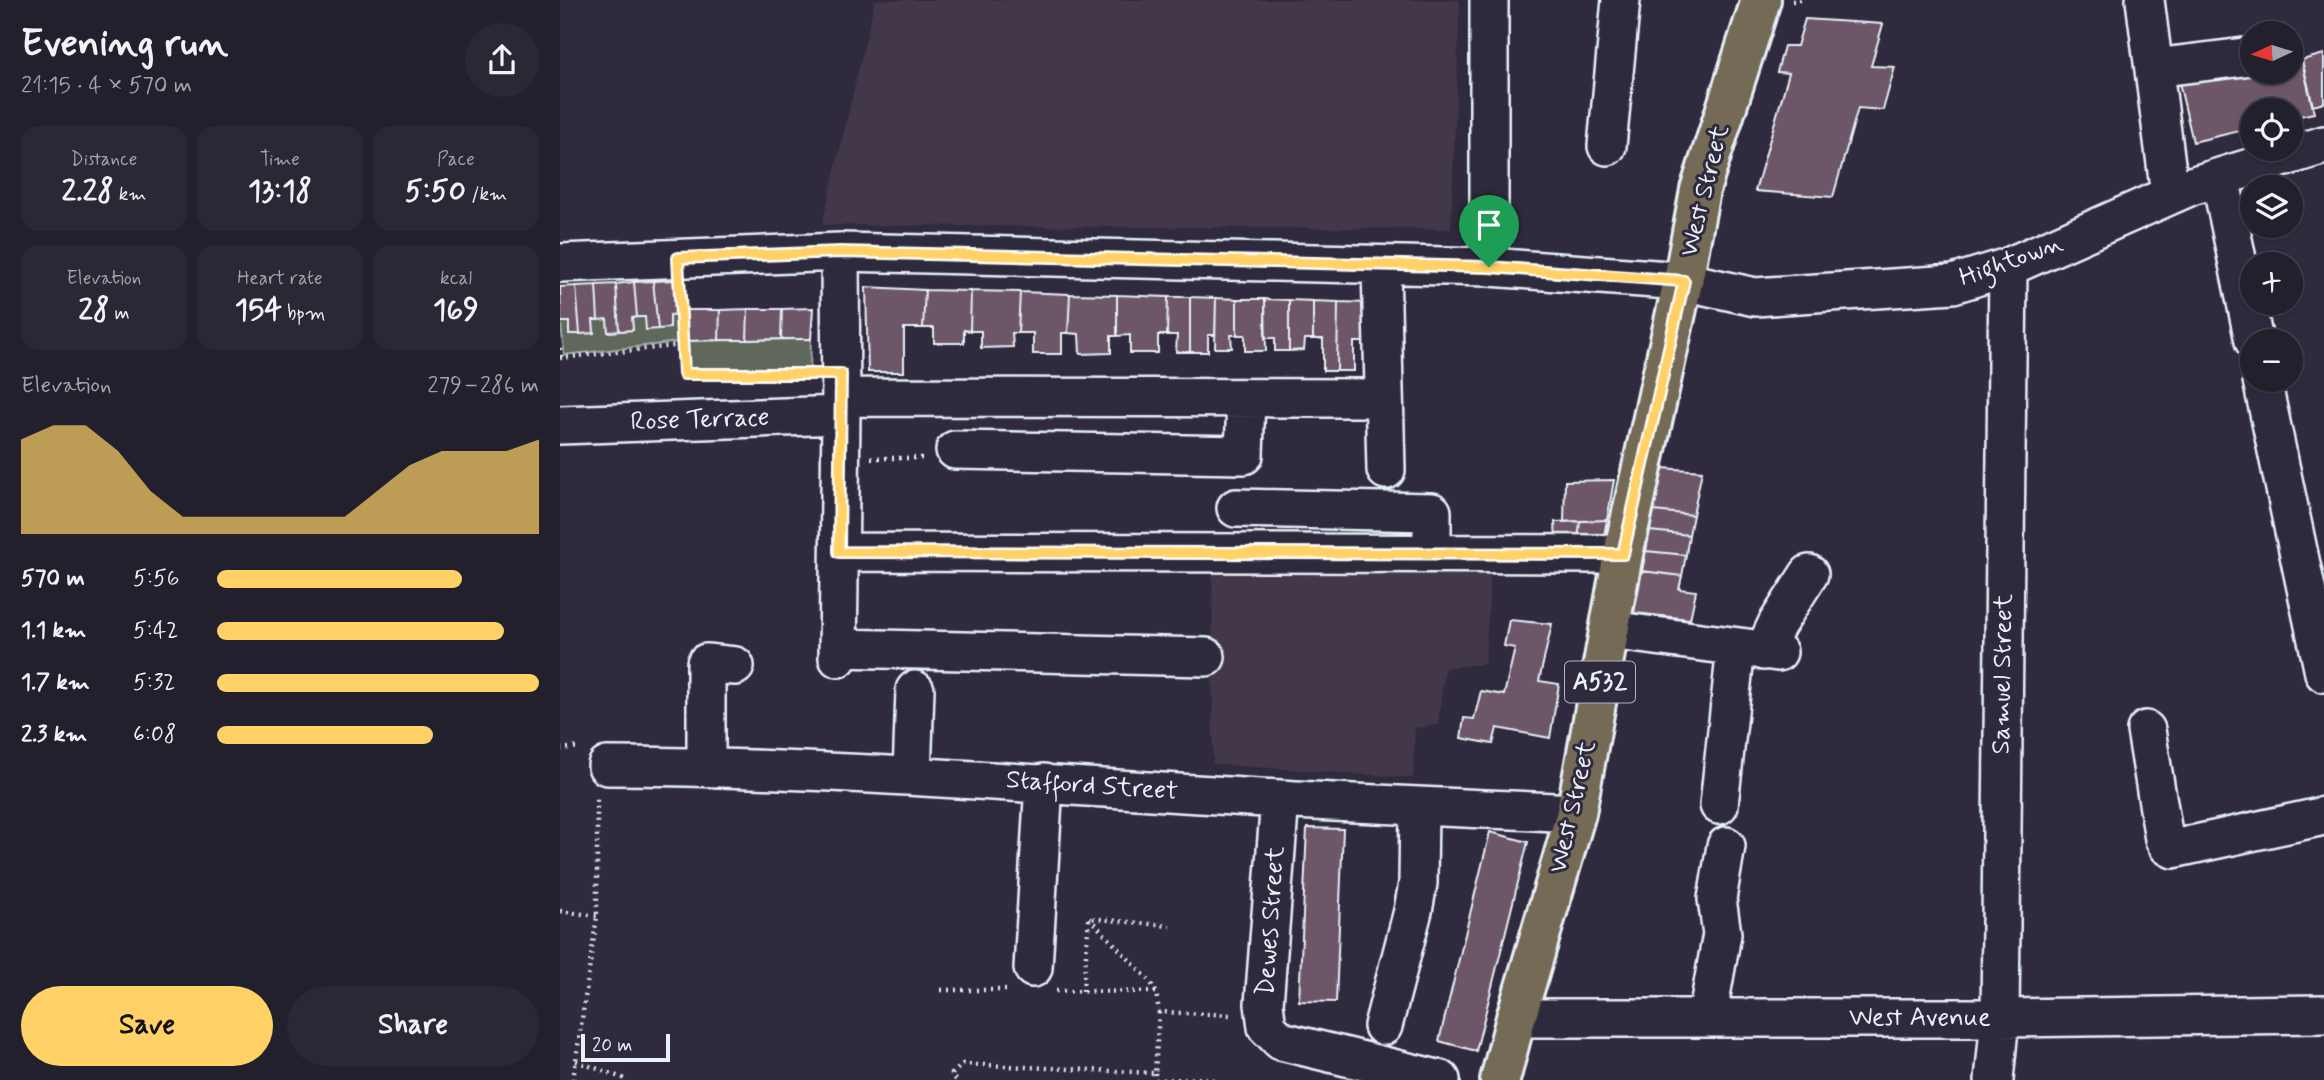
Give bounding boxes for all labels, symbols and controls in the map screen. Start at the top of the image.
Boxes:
text: Evening run [21,20,228,69]
north arrow [2240,21,2303,84]
map controls [2240,21,2303,392]
button: share [465,23,539,97]
text: 21:15 · 4 × 570 m [21,71,192,101]
button: locate [2240,98,2303,161]
street label: West Street [1672,122,1738,260]
text: Distance [71,147,137,172]
text: Time [260,147,300,172]
text: Pace [437,147,475,172]
text: 2.28 [62,172,114,211]
text: 13:18 [248,172,312,211]
text: 5:50 [405,172,466,211]
button: layers [2240,175,2303,238]
text: km [114,182,146,207]
text: /km [466,182,507,207]
pin [1459,195,1519,267]
icon: arrive [1470,206,1508,244]
street label: Hightown [1955,227,2069,298]
button: + [2240,252,2303,315]
text: Elevation [67,266,141,291]
text: Heart rate [237,266,323,291]
text: kcal [440,266,472,291]
text: 28 [78,291,109,330]
text: 154 [235,291,282,330]
text: 169 [433,291,479,330]
text: m [109,301,130,326]
text: bpm [282,301,325,326]
button: − [2240,329,2303,392]
text: Elevation [21,371,112,401]
text: 279–286 m [427,371,539,401]
street label: Rose Terrace [630,401,770,439]
text: 570 m [21,564,85,594]
text: 5:56 [133,564,179,594]
street label: Samuel Street [1985,593,2021,755]
text: 1.1 km [21,616,86,646]
text: 5:42 [133,616,178,646]
road number: A532 [1565,662,1635,702]
text: 1.7 km [21,668,90,698]
text: 5:32 [133,668,175,698]
text: 2.3 km [21,720,87,750]
text: 6:08 [133,720,176,750]
street label: West Street [1541,738,1605,876]
street label: Stafford Street [1005,763,1179,811]
street label: Dewes Street [1249,845,1293,997]
button: Save [21,986,273,1066]
button: Share [287,986,539,1066]
street label: West Avenue [1849,1001,1991,1035]
scale bar [581,1031,670,1063]
text: 20 m [592,1033,632,1058]

